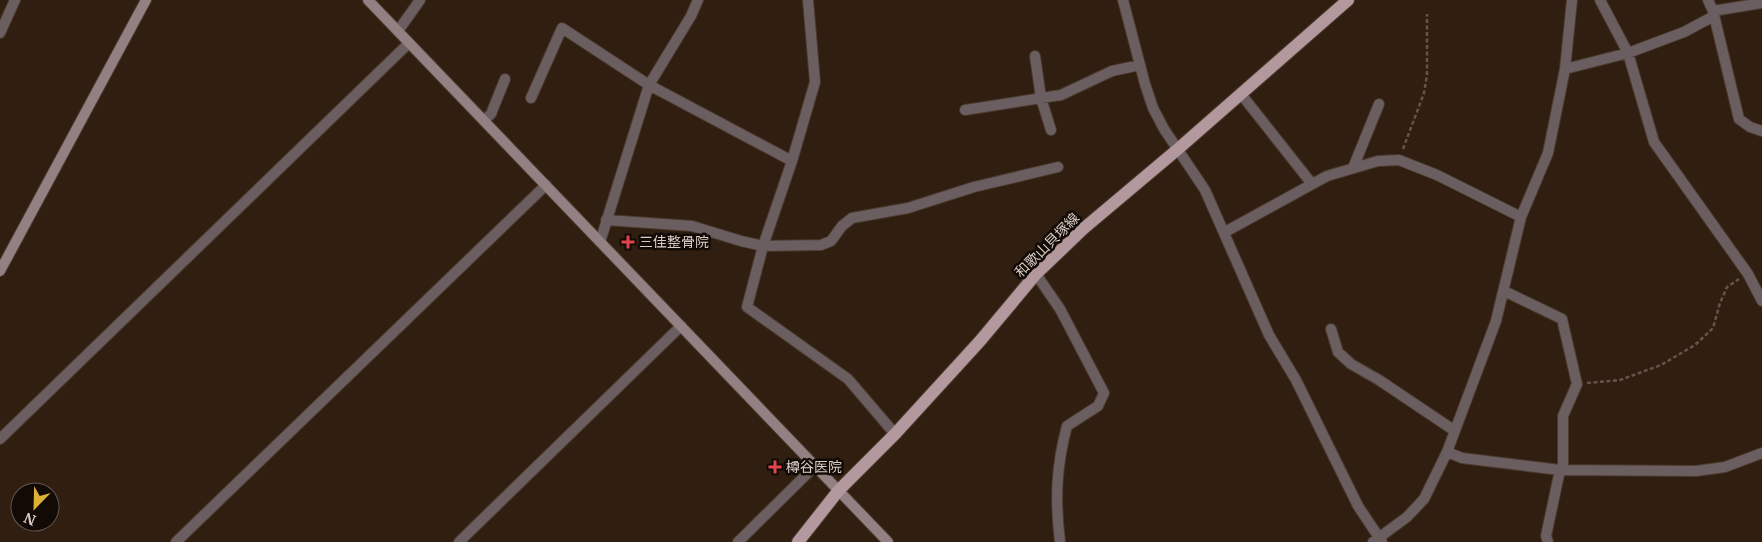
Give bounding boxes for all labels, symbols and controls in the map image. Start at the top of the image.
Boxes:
street label: 和歌山貝塚線 [1011,209,1083,281]
place label: 三佳整骨院 [639,233,709,251]
marker: 三佳整骨院 [621,235,635,249]
place label: 樽谷医院 [786,458,842,476]
marker: 樽谷医院 [768,460,782,474]
north arrow [10,482,60,532]
text: N [21,509,39,529]

